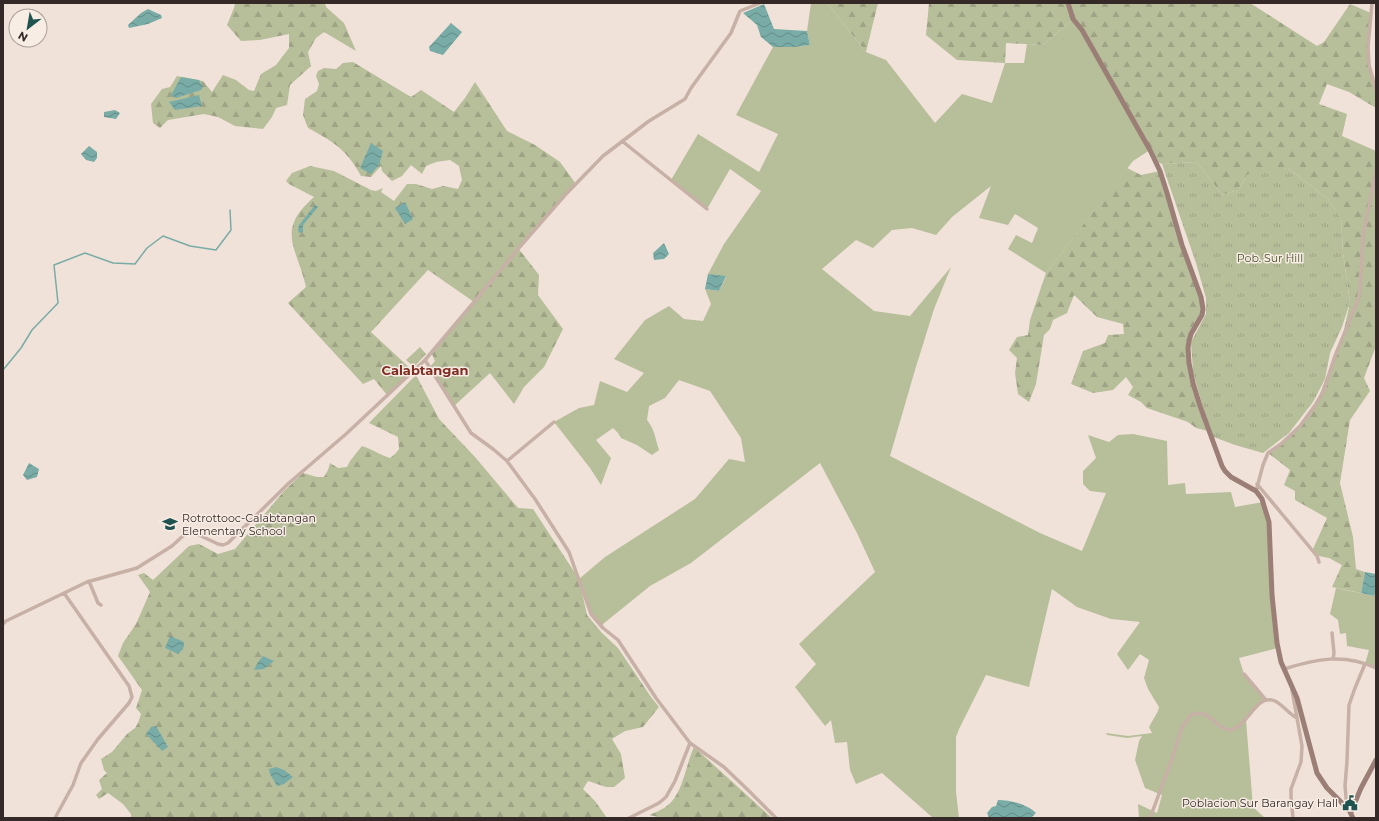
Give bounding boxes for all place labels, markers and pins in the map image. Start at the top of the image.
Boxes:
place label: Rotrottooc-Calabtangan Elementary School [182,511,316,538]
school or university icon: Rotrottooc-Calabtangan Elementary School [161,515,179,533]
public building icon: Poblacion Sur Barangay Hall [1341,794,1359,812]
place label: Poblacion Sur Barangay Hall [1182,796,1338,810]

